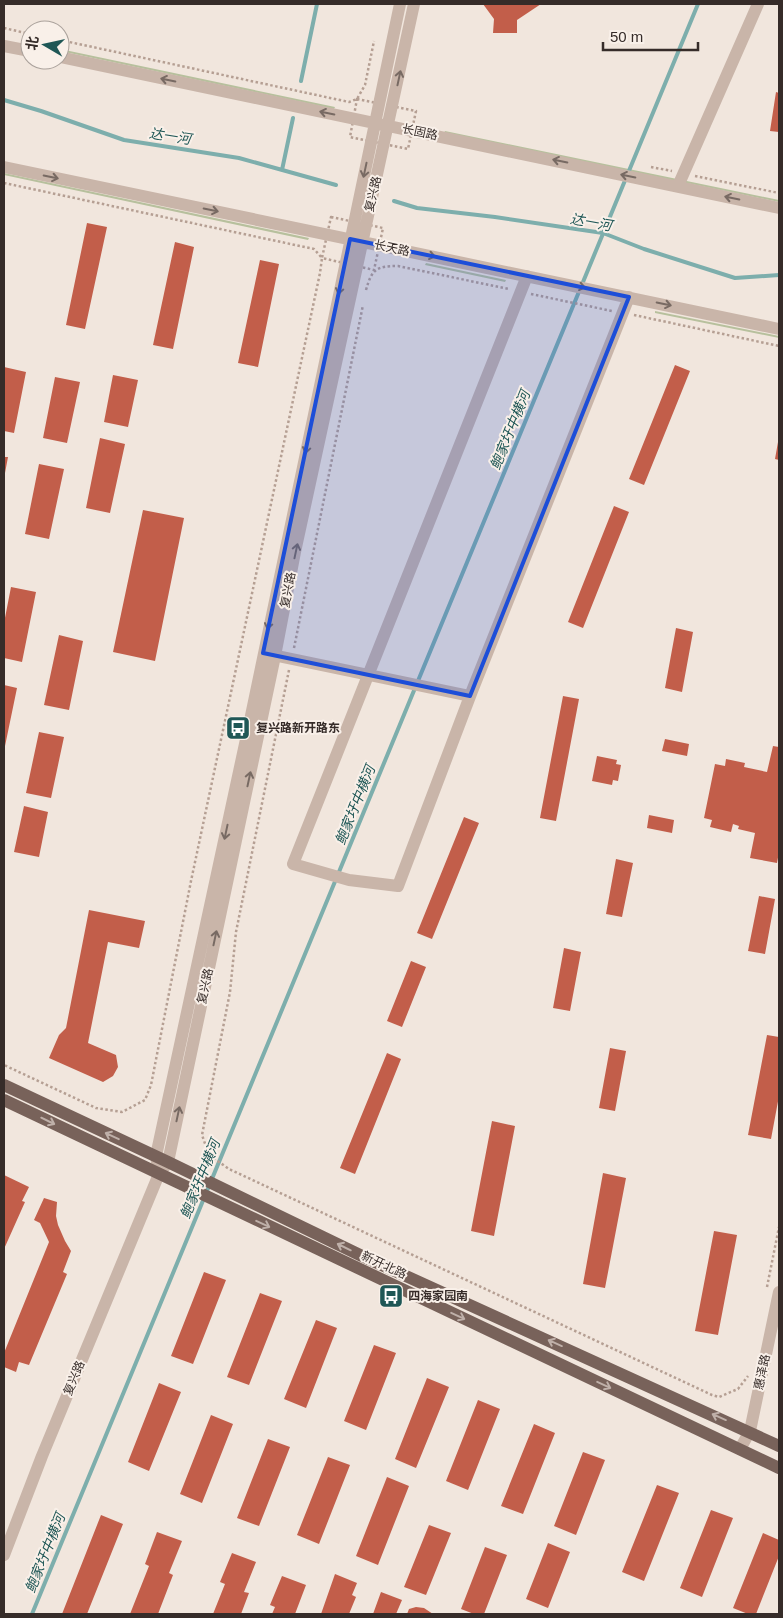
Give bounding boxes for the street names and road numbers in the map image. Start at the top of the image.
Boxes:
street label: 长固路 [401,121,439,143]
street label: 复兴路 [362,175,384,213]
street label: 长天路 [373,237,411,259]
street label: 复兴路 [278,571,298,609]
street label: 复兴路 [194,967,216,1005]
street label: 新开北路 [359,1249,409,1281]
street label: 惠泽路 [751,1353,773,1391]
street label: 复兴路 [61,1359,87,1397]

